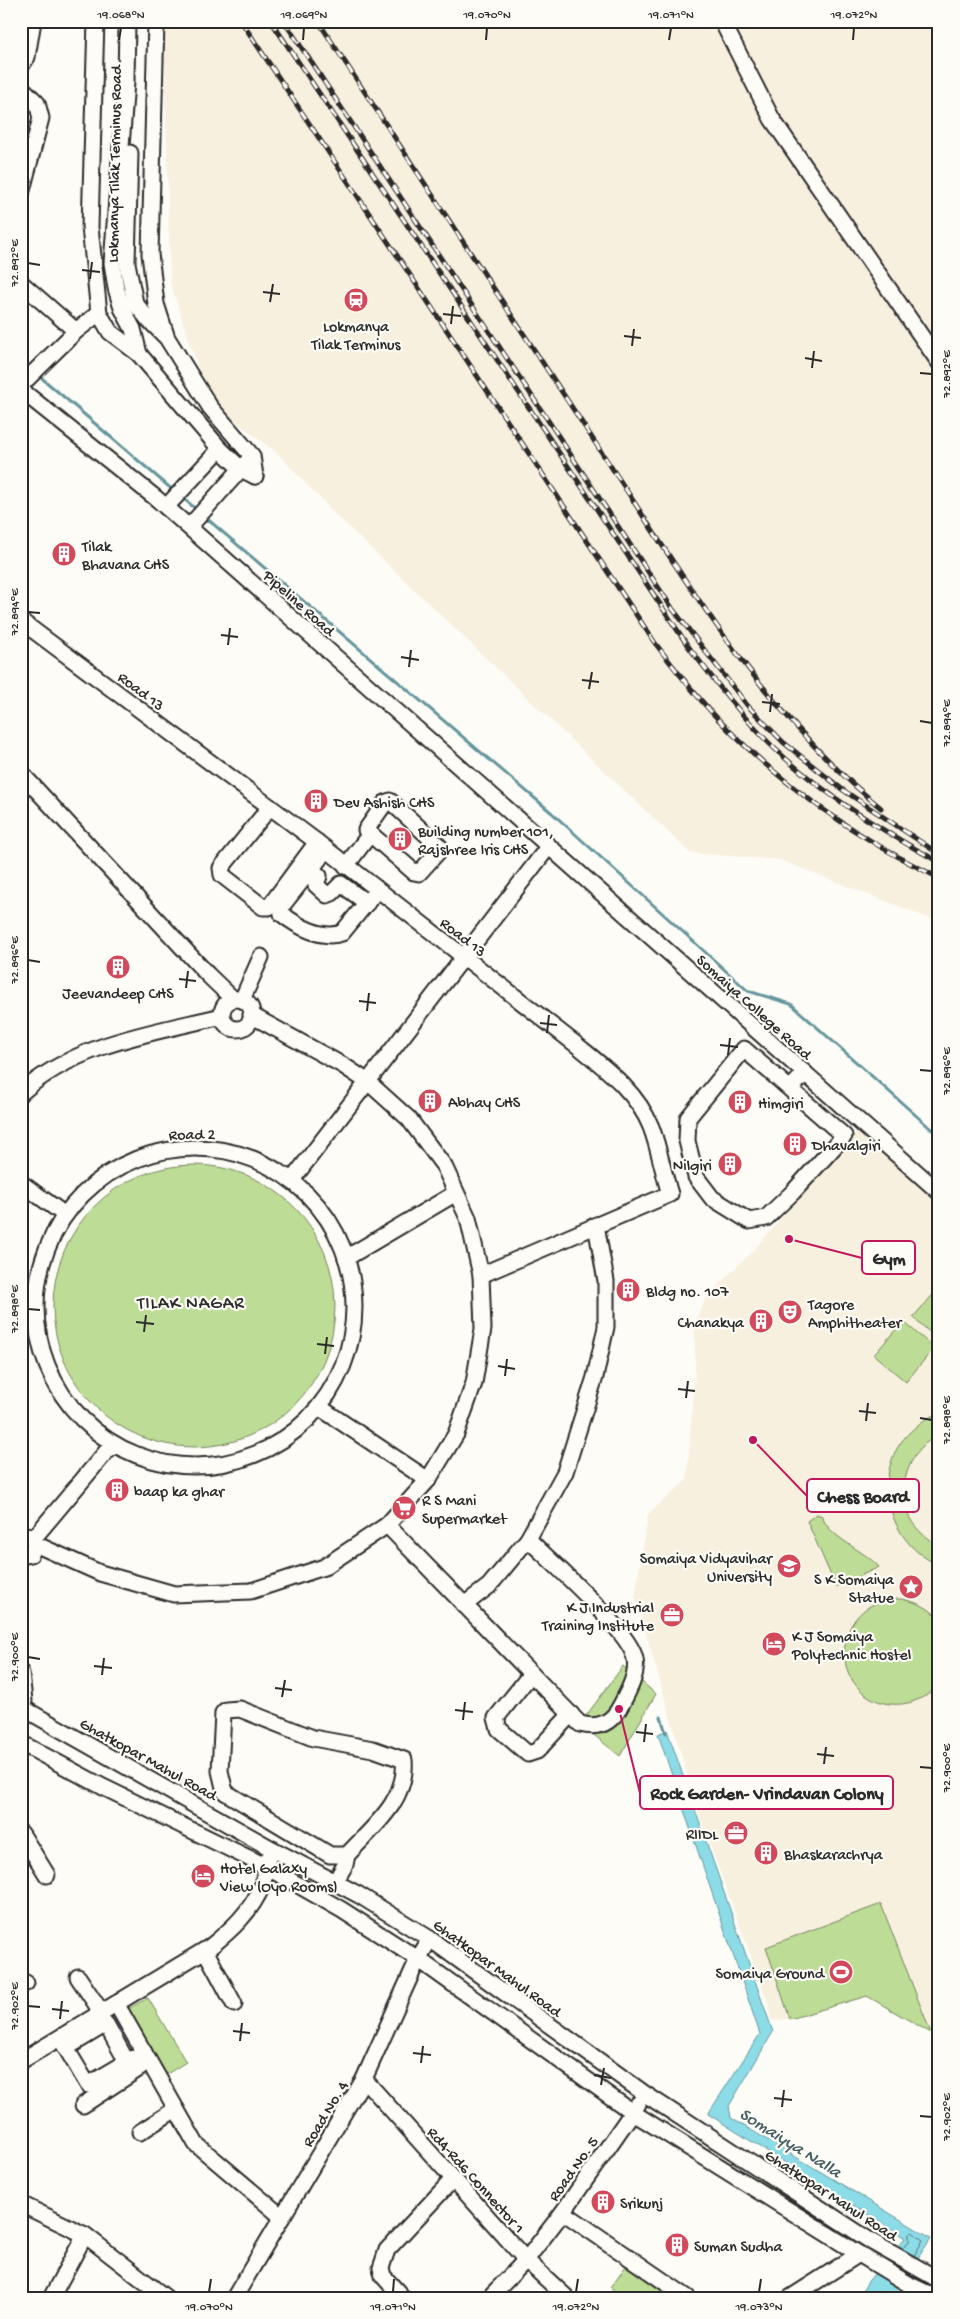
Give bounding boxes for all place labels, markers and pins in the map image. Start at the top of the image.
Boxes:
station icon: Lokmanya Tilak Terminus [343,287,369,313]
place label: Lokmanya Tilak Terminus [311,319,402,356]
place label: Tilak Bhavana CHS [81,539,170,576]
building icon: Tilak Bhavana CHS [51,541,77,567]
building icon: Dev Ashish CHS [303,788,329,814]
place label: Dev Ashish CHS [333,795,435,814]
place label: Building number 101, Rajshree Iris CHS [417,824,554,861]
building icon: Building number 101, Rajshree Iris CHS [387,826,413,852]
building icon: Jeevandeep CHS [105,954,131,980]
place label: Jeevandeep CHS [62,986,174,1005]
building icon: Abhay CHS [417,1088,443,1114]
building icon: Himgiri [727,1089,753,1115]
place label: Abhay CHS [448,1095,521,1114]
place label: Himgiri [758,1096,804,1115]
building icon: Dhavalgiri [782,1131,808,1157]
place label: Dhavalgiri [811,1138,881,1157]
building icon: Nilgiri [717,1151,743,1177]
place label: Nilgiri [673,1158,712,1177]
callout: Gym [862,1241,915,1274]
building icon: Bldg no. 107 [615,1277,641,1303]
place label: Bldg no. 107 [645,1284,729,1303]
place label: Tagore Amphitheater [807,1297,903,1334]
theatre icon: Tagore Amphitheater [777,1299,803,1325]
building icon: Chanakya [748,1308,774,1334]
place label: Chanakya [677,1315,745,1334]
building icon: baap ka ghar [104,1477,130,1503]
callout: Chess Board [807,1479,919,1512]
place label: baap ka ghar [134,1484,225,1503]
place label: R S Mani Supermarket [422,1493,508,1530]
supermarket icon: R S Mani Supermarket [391,1495,417,1521]
place label: Somaiya Vidyavihar University [640,1551,773,1588]
school or university icon: Somaiya Vidyavihar University [776,1553,802,1579]
place label: S K Somaiya Statue [814,1572,895,1609]
place icon: S K Somaiya Statue [898,1574,924,1600]
place label: K J Industrial Training Institute [541,1600,655,1637]
office icon: K J Industrial Training Institute [659,1602,685,1628]
place label: K J Somaiya Polytechnic Hostel [791,1629,911,1666]
hotel icon: K J Somaiya Polytechnic Hostel [761,1631,787,1657]
callout: Rock Garden- Vrindavan Colony [640,1776,893,1809]
office icon: RIIDL [723,1820,749,1846]
place label: RIIDL [686,1827,719,1846]
building icon: Bhaskarachrya [753,1840,779,1866]
place label: Bhaskarachrya [783,1847,884,1866]
place label: Hotel Galaxy View (Oyo Rooms) [219,1861,338,1898]
hotel icon: Hotel Galaxy View (Oyo Rooms) [190,1863,216,1889]
sports icon: Somaiya Ground [828,1959,854,1985]
place label: Somaiya Ground [715,1966,826,1985]
building icon: Srikunj [590,2189,616,2215]
place label: Srikunj [620,2196,663,2215]
building icon: Suman Sudha [664,2232,690,2258]
place label: Suman Sudha [694,2239,783,2258]

